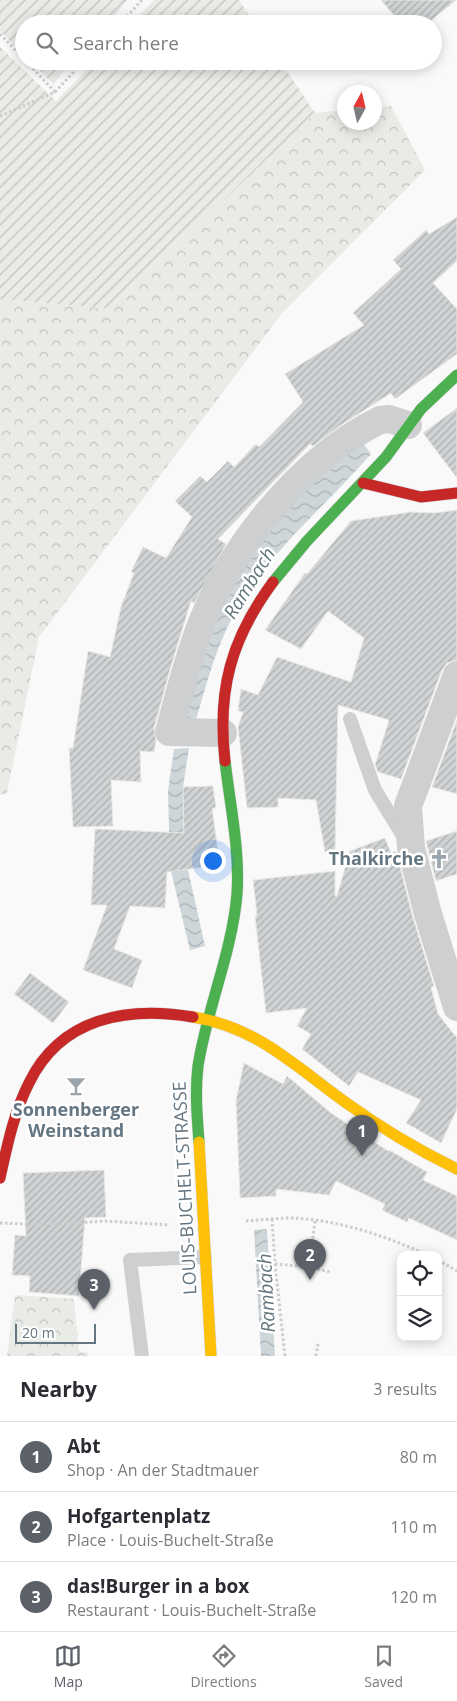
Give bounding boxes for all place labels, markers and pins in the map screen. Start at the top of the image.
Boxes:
place label: Thalkirche [329,846,424,870]
church icon: Thalkirche [428,848,450,870]
bar icon: Sonnenberger Weinstand [65,1075,87,1097]
place label: Sonnenberger Weinstand [13,1097,139,1142]
pin: 1 [346,1115,378,1156]
pin: 2 [294,1239,326,1280]
pin: 3 [78,1269,110,1310]

